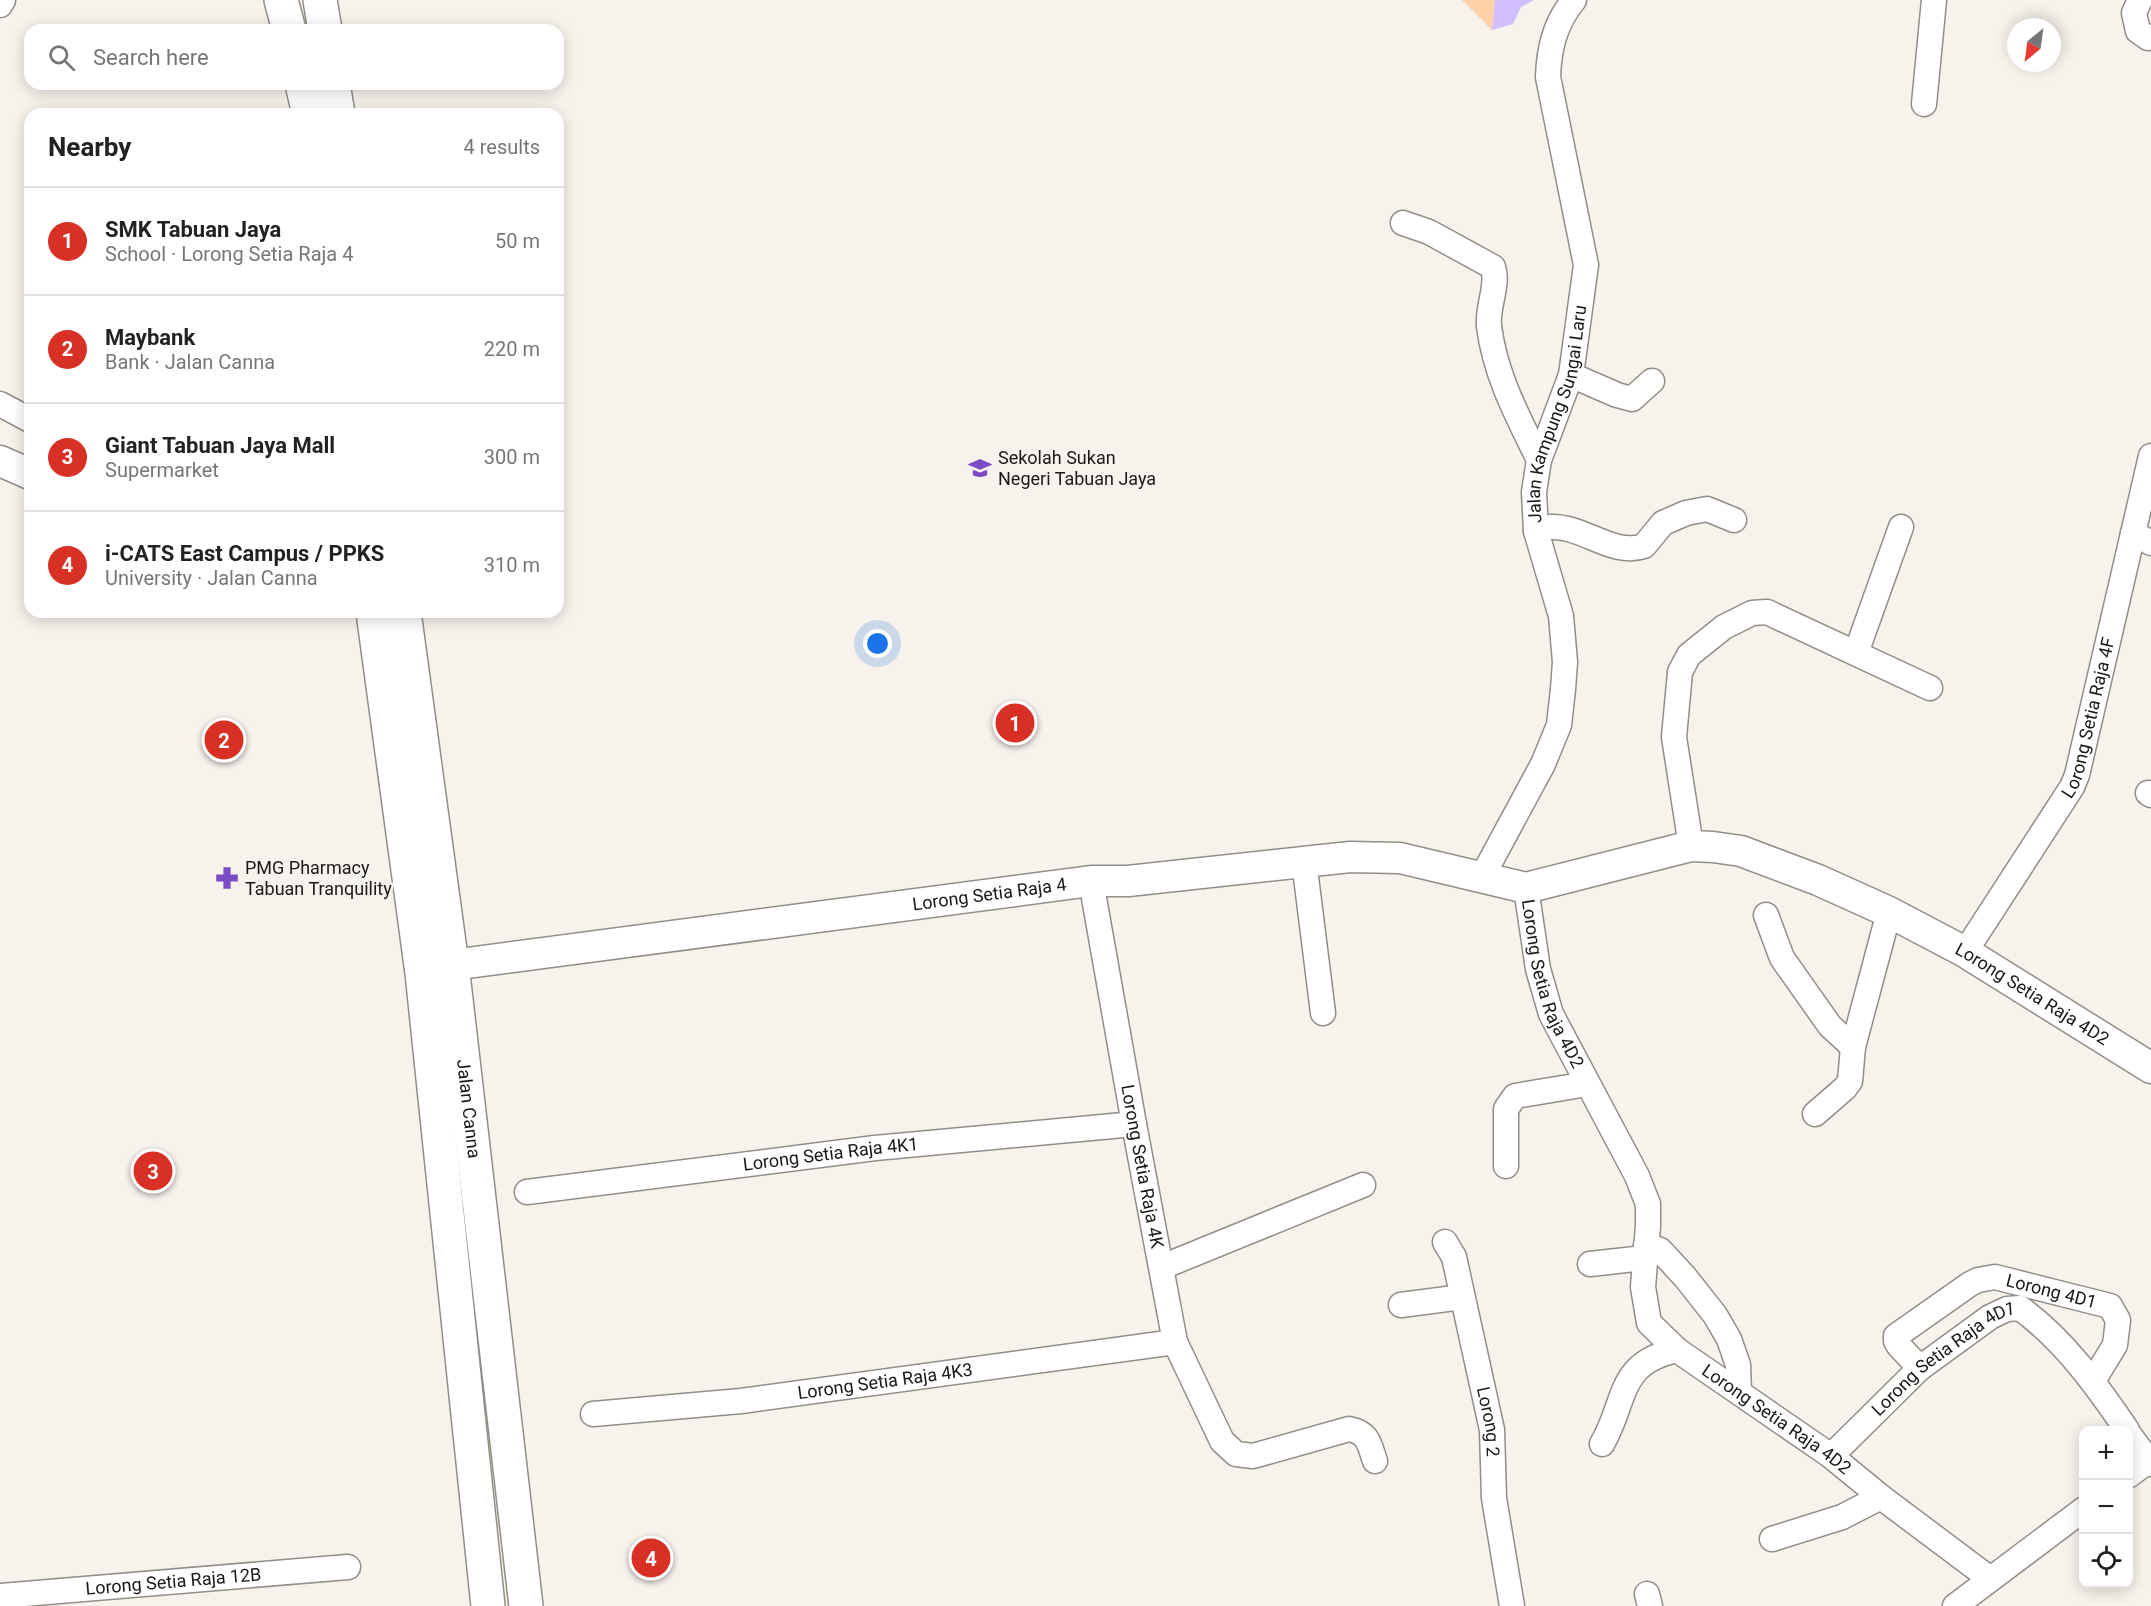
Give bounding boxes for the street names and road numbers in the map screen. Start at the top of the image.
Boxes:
street label: Jalan Kampung Sungai Laru [1523,304,1590,524]
street label: Lorong Setia Raja 4F [2057,635,2119,802]
street label: Lorong Setia Raja 4 [911,873,1068,914]
street label: Lorong Setia Raja 4D2 [1518,898,1589,1071]
street label: Lorong Setia Raja 4D2 [1952,938,2113,1049]
street label: Jalan Canna [453,1058,485,1159]
street label: Lorong Setia Raja 4K [1117,1083,1168,1251]
street label: Lorong Setia Raja 4K1 [742,1133,919,1175]
street label: Lorong 4D1 [2004,1269,2099,1312]
street label: Lorong Setia Raja 4D1 [1867,1297,2016,1420]
street label: Lorong Setia Raja 4K3 [796,1359,974,1403]
street label: Lorong Setia Raja 4D2 [1698,1359,1856,1478]
street label: Lorong 2 [1473,1385,1504,1457]
street label: Lorong Setia Raja 12B [85,1563,262,1599]

